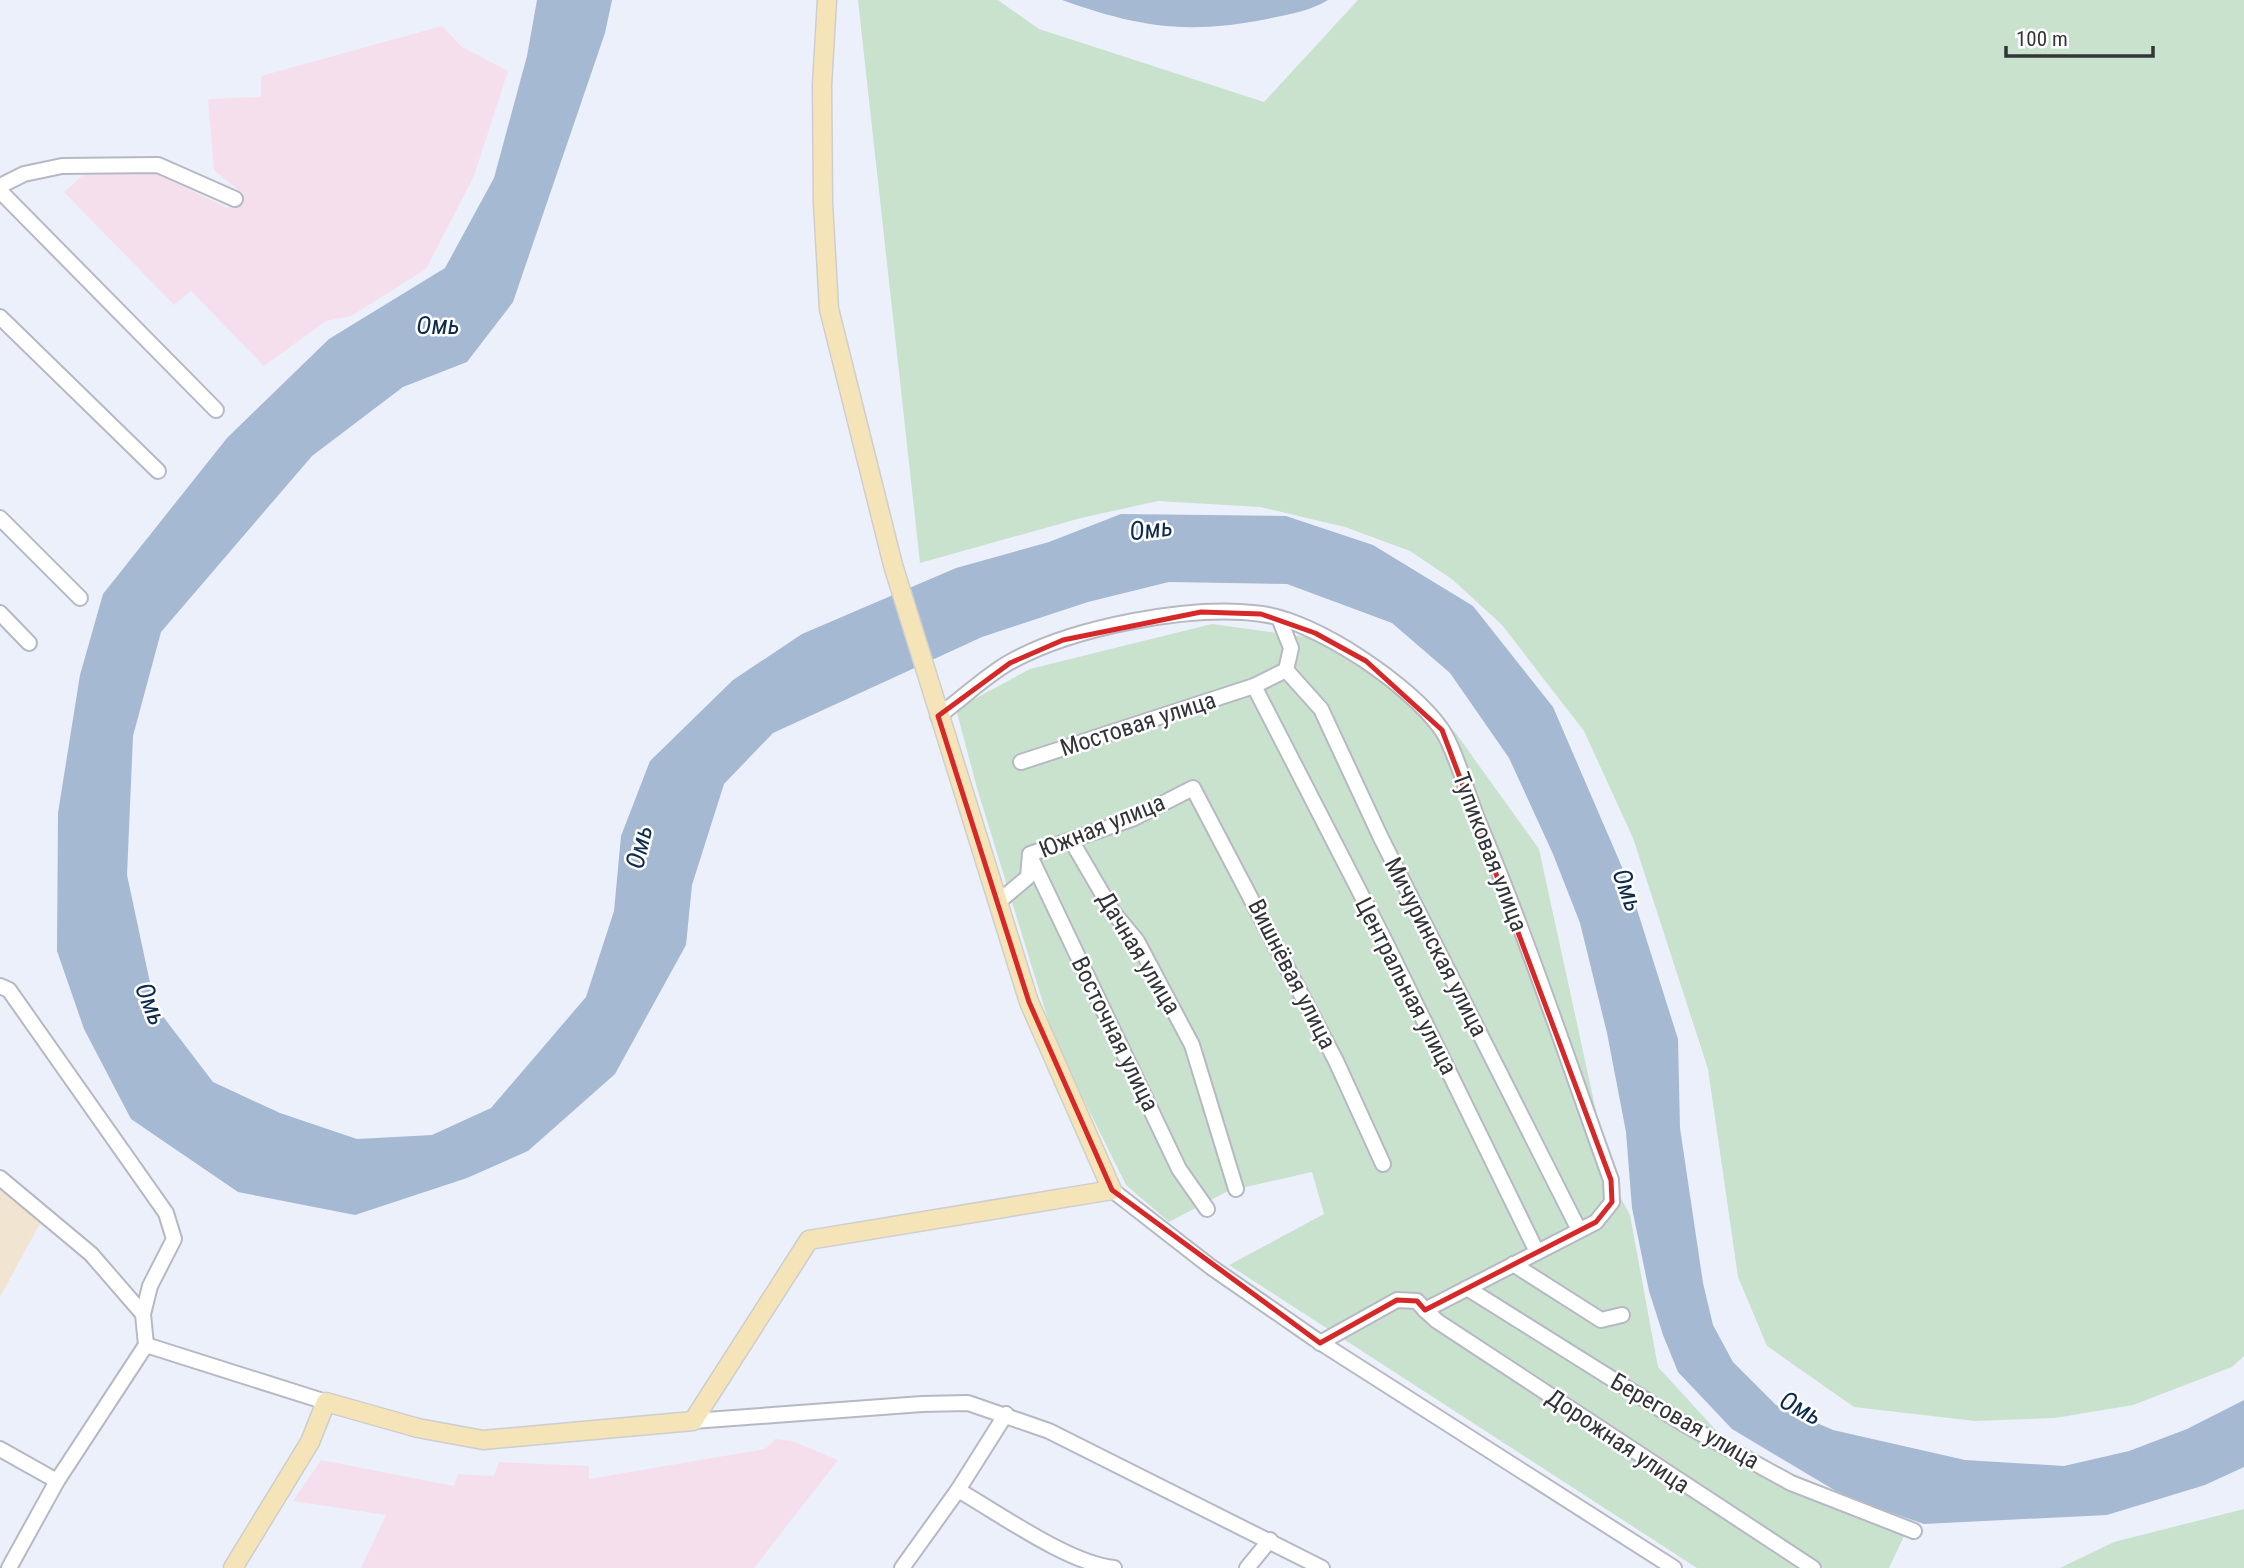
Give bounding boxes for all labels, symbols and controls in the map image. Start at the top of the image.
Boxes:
scale bar [2006,14,2153,58]
text: 100 m [2016,27,2068,51]
water label: Омь [416,310,460,340]
water label: Омь [1128,511,1174,547]
street label: Мостовая улица [1057,686,1219,762]
street label: Тупиковая улица [1447,768,1533,936]
street label: Южная улица [1035,788,1169,864]
water label: Омь [619,822,659,872]
street label: Мичуринская улица [1379,853,1493,1041]
water label: Омь [1606,864,1650,916]
street label: Дачная улица [1092,887,1186,1019]
street label: Центральная улица [1349,893,1463,1079]
street label: Вишнёвая улица [1242,894,1342,1054]
street label: Восточная улица [1066,952,1164,1116]
water label: Омь [129,978,173,1030]
street label: Береговая улица [1606,1367,1764,1475]
street label: Дорожная улица [1541,1383,1695,1499]
water label: Омь [1775,1385,1827,1431]

